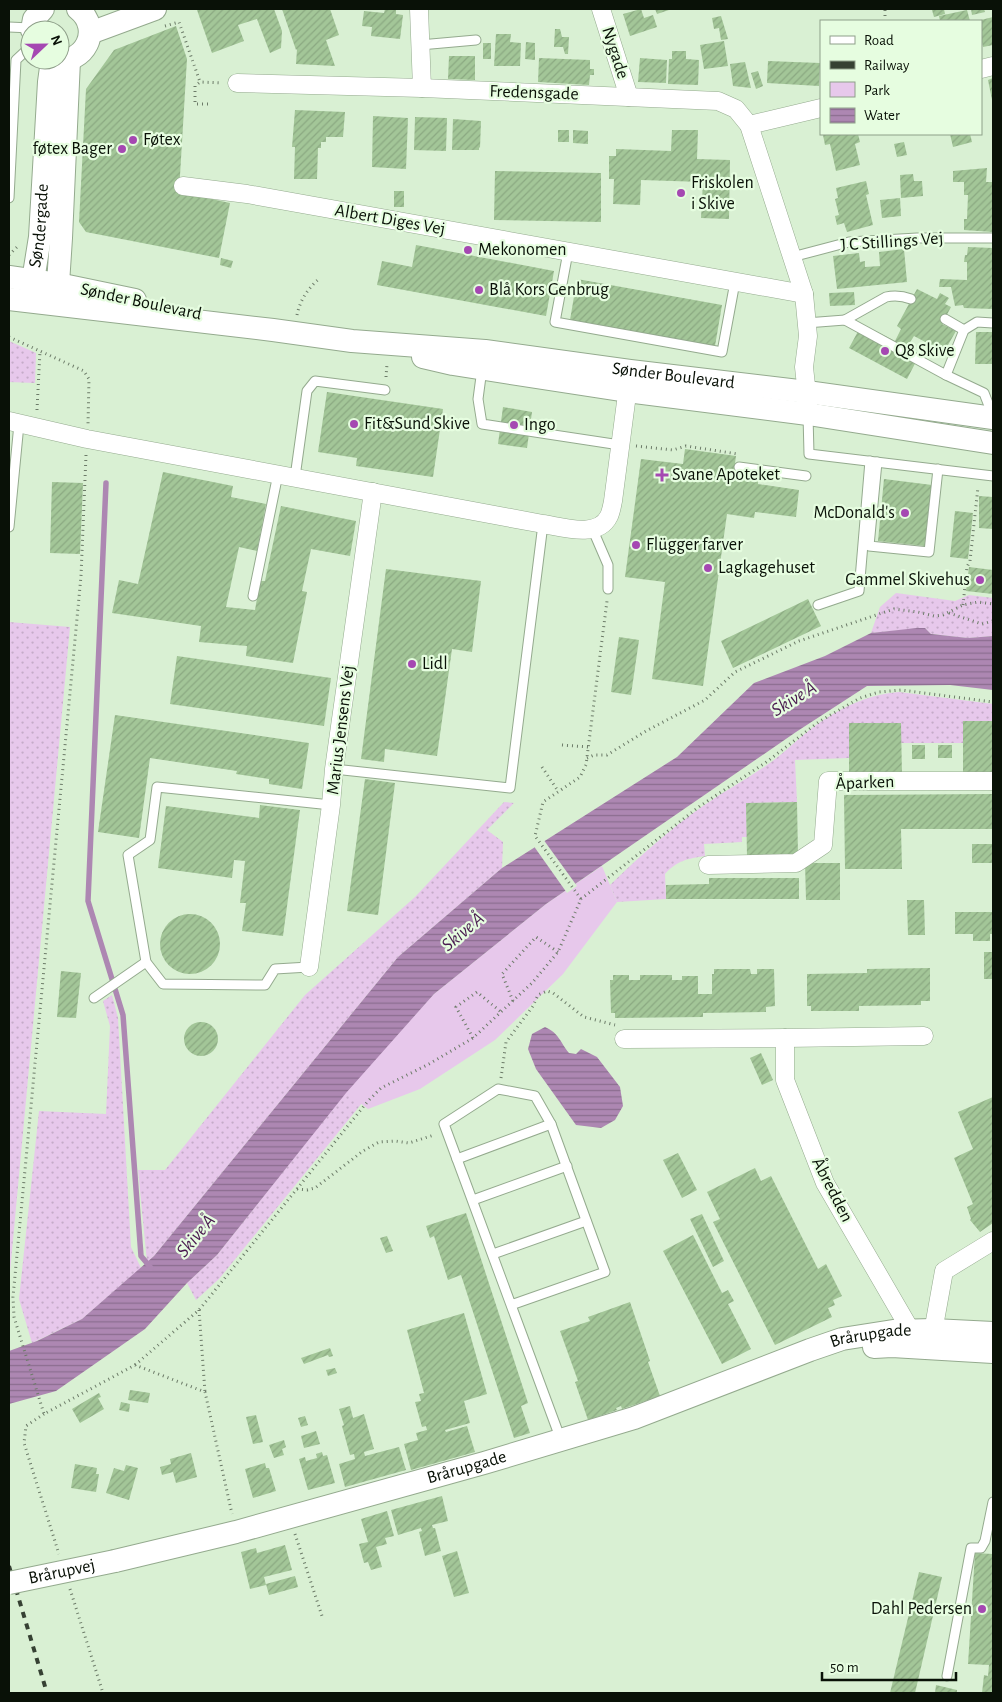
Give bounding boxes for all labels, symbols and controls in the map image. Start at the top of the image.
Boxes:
north arrow [20,20,70,70]
legend [820,20,982,135]
street label: Nygade [598,25,632,81]
text: N [48,33,64,48]
text: Road [864,33,894,48]
text: Railway [864,58,910,73]
street label: Fredensgade [489,82,579,104]
text: Park [864,83,890,98]
text: Water [864,108,900,123]
place label: Føtex [143,131,181,149]
marker: Føtex [127,134,139,146]
place label: føtex Bager [33,140,112,158]
marker: føtex Bager [116,143,128,155]
place label: Friskolen i Skive [691,174,754,213]
street label: Søndergade [26,183,52,269]
marker: Friskolen i Skive [675,187,687,199]
street label: Albert Diges Vej [333,201,447,239]
street label: J C Stillings Vej [840,229,944,255]
place label: Mekonomen [478,241,567,259]
marker: Mekonomen [462,244,474,256]
street label: Sønder Boulevard [79,280,203,324]
place label: Blå Kors Genbrug [489,281,609,299]
marker: Blå Kors Genbrug [473,284,485,296]
place label: Q8 Skive [895,342,955,360]
marker: Q8 Skive [879,345,891,357]
street label: Sønder Boulevard [611,360,736,392]
place label: Fit&Sund Skive [364,415,470,433]
place label: Ingo [524,416,556,434]
marker: Fit&Sund Skive [348,418,360,430]
marker: Ingo [508,419,520,431]
place label: Svane Apoteket [672,466,780,484]
marker: Svane Apoteket [656,469,668,481]
place label: McDonald's [813,504,895,522]
marker: McDonald's [899,507,911,519]
place label: Flügger farver [646,536,743,554]
marker: Flügger farver [630,539,642,551]
place label: Lagkagehuset [718,559,815,577]
marker: Lagkagehuset [702,562,714,574]
place label: Gammel Skivehus [845,571,970,589]
marker: Gammel Skivehus [974,574,986,586]
place label: Lidl [422,655,448,673]
marker: Lidl [406,658,418,670]
street label: Marius Jensens Vej [324,664,358,796]
water label: Skive Å [767,676,820,720]
street label: Åparken [835,770,895,793]
water label: Skive Å [437,907,488,955]
street label: Åbredden [808,1153,859,1225]
water label: Skive Å [171,1210,219,1261]
street label: Brårupgade [828,1322,912,1351]
street label: Brårupgade [425,1448,509,1487]
street label: Brårupvej [27,1556,97,1588]
place label: Dahl Pedersen [871,1600,972,1618]
marker: Dahl Pedersen [976,1603,988,1615]
scale bar [822,1650,956,1682]
text: 50 m [830,1660,859,1675]

